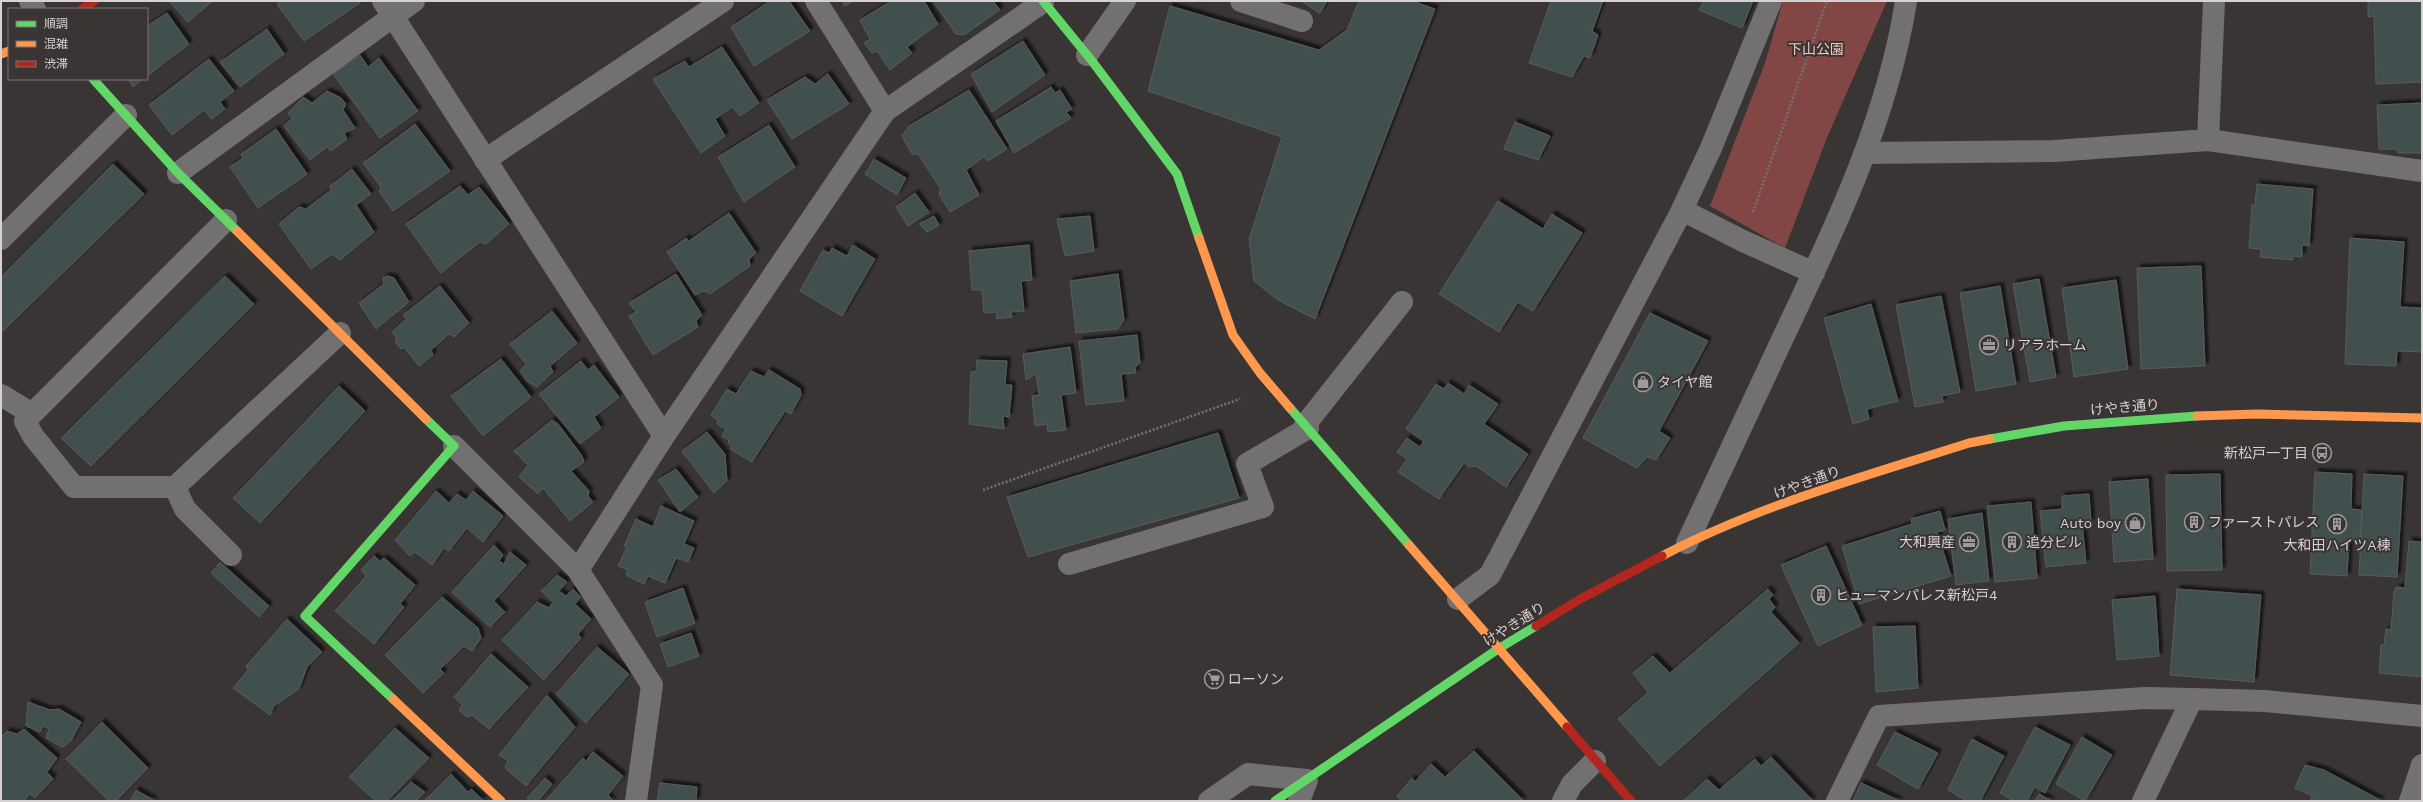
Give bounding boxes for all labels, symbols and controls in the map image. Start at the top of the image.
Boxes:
legend [8,8,148,80]
text: 順調 [44,17,68,31]
text: 混雑 [44,37,68,51]
park label: 下山公園 [1788,41,1844,57]
text: 渋滞 [44,57,68,71]
office icon: リアラホーム [1978,334,2000,356]
place label: リアラホーム [2003,337,2087,353]
shop icon: タイヤ館 [1632,371,1654,393]
place label: タイヤ館 [1657,374,1713,390]
street label: けやき通り [2089,396,2161,418]
bus stop icon: 新松戸一丁目 [2311,442,2333,464]
place label: 新松戸一丁目 [2224,445,2308,461]
street label: けやき通り [1771,463,1843,501]
building icon: ファーストパレス [2183,511,2205,533]
shop icon: Auto boy [2124,512,2146,534]
building icon: 大和田ハイツA棟 [2326,513,2348,535]
place label: ファーストパレス [2208,514,2319,530]
place label: Auto boy [2060,515,2122,531]
office icon: 大和興産 [1958,531,1980,553]
building icon: 追分ビル [2001,531,2023,553]
place label: 大和興産 [1899,534,1955,550]
place label: 追分ビル [2026,534,2082,550]
place label: 大和田ハイツA棟 [2284,537,2390,553]
building icon: ヒューマンパレス新松戸4 [1810,584,1832,606]
place label: ヒューマンパレス新松戸4 [1835,587,1998,603]
street label: けやき通り [1480,599,1548,649]
supermarket icon: ローソン [1203,668,1225,690]
place label: ローソン [1228,671,1284,687]

